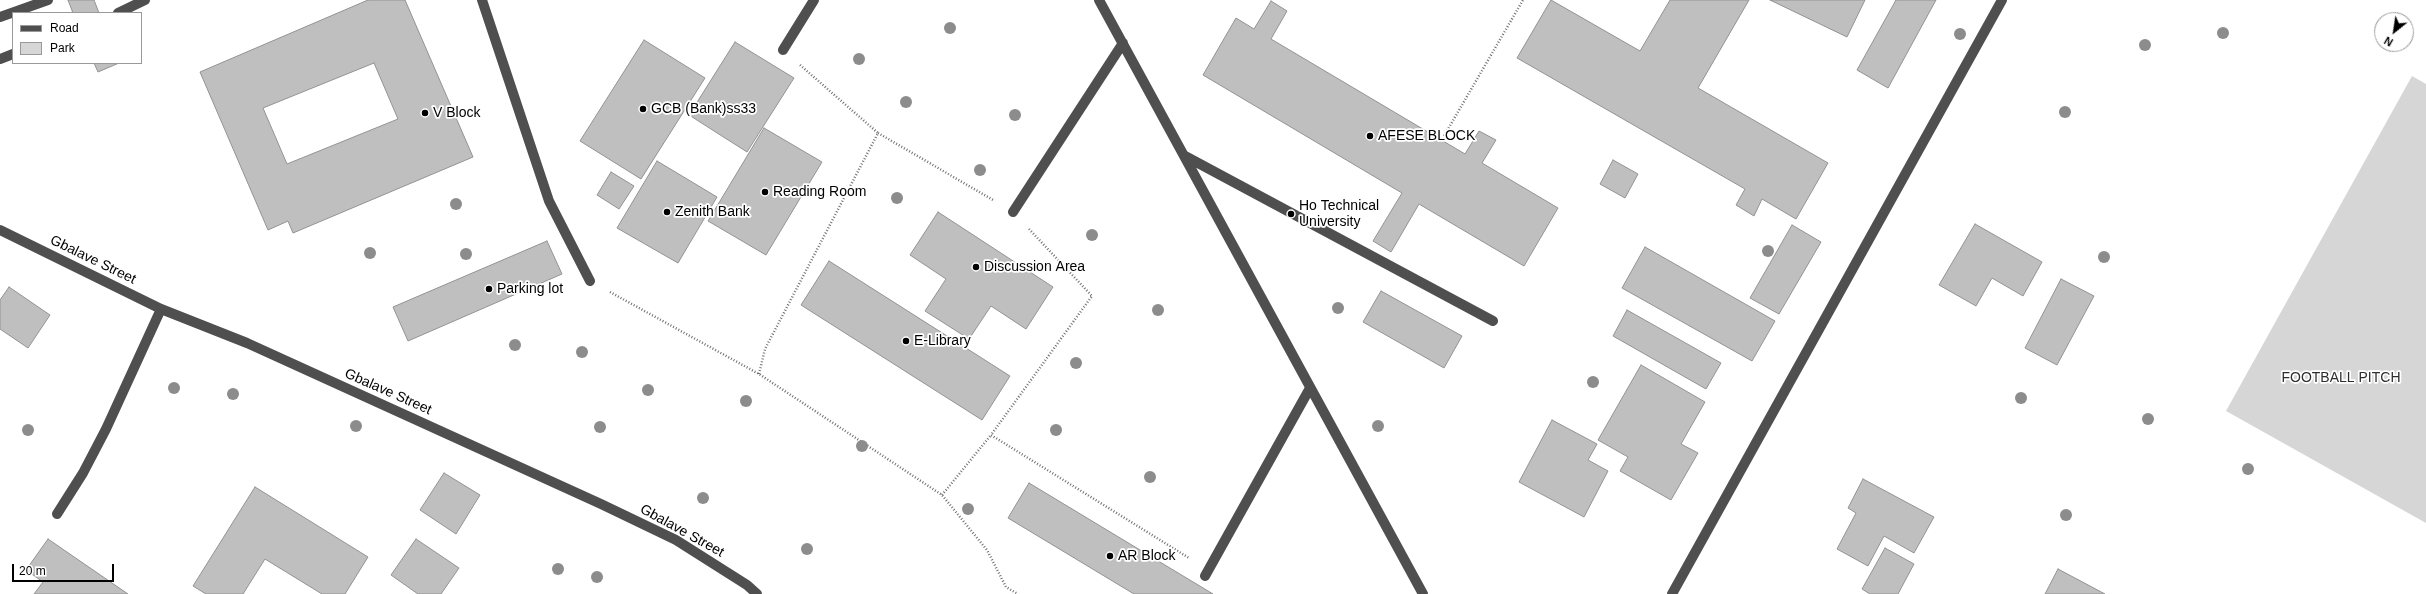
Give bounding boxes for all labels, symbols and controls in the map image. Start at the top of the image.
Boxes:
legend [12,12,142,64]
north arrow [2374,12,2414,52]
text: Road [50,21,79,35]
text: N [2382,34,2395,49]
text: Park [50,41,75,55]
place label: GCB (Bank)ss33 [651,101,756,117]
marker: GCB (Bank)ss33 [638,104,648,114]
place label: V Block [433,105,480,121]
marker: V Block [420,108,430,118]
place label: AFESE BLOCK [1378,128,1475,144]
marker: AFESE BLOCK [1365,131,1375,141]
place label: Reading Room [773,184,866,200]
marker: Reading Room [760,187,770,197]
place label: Ho Technical University [1299,198,1379,230]
place label: Zenith Bank [675,204,750,220]
marker: Zenith Bank [662,207,672,217]
marker: Ho Technical University [1286,209,1296,219]
street label: Gbalave Street [47,232,139,288]
place label: Discussion Area [984,259,1085,275]
marker: Discussion Area [971,262,981,272]
place label: Parking lot [497,281,563,297]
marker: Parking lot [484,284,494,294]
place label: E-Library [914,333,971,349]
marker: E-Library [901,336,911,346]
street label: Gbalave Street [342,365,434,419]
park label: FOOTBALL PITCH [2281,370,2401,386]
street label: Gbalave Street [637,501,727,561]
place label: AR Block [1118,548,1176,564]
marker: AR Block [1105,551,1115,561]
scale bar [14,556,116,582]
text: 20 m [19,564,46,578]

